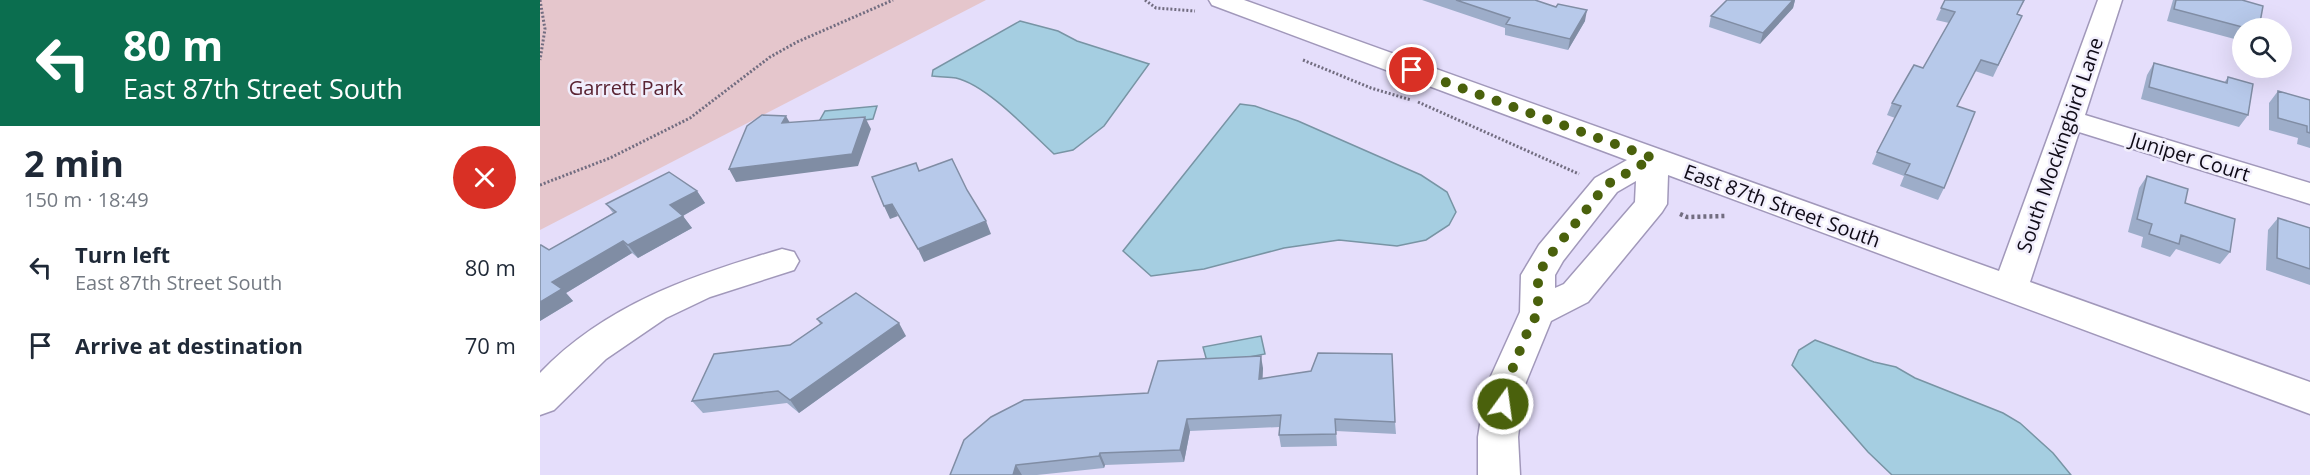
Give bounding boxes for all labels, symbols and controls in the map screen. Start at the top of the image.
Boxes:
text: 80 m [123,16,223,73]
map controls [2232,18,2292,78]
button: search [2232,18,2292,78]
icon: left [24,24,102,102]
street label: South Mockingbird Lane [2010,34,2109,256]
pin [1386,44,1437,95]
icon: arrive [1395,53,1428,86]
text: East 87th Street South [123,70,403,107]
park label: Garrett Park [569,74,684,101]
street label: Juniper Court [2125,125,2253,188]
text: 2 min [24,139,124,188]
button: close [453,146,516,209]
street label: East 87th Street South [1680,157,1884,254]
text: 150 m · 18:49 [24,186,149,213]
text: Turn left [75,239,170,269]
icon: left [24,251,57,284]
text: 80 m [465,252,516,282]
text: East 87th Street South [75,269,282,296]
icon: arrive [24,329,57,362]
text: Arrive at destination [75,330,303,360]
text: 70 m [465,330,516,360]
position arrow [1471,372,1535,436]

